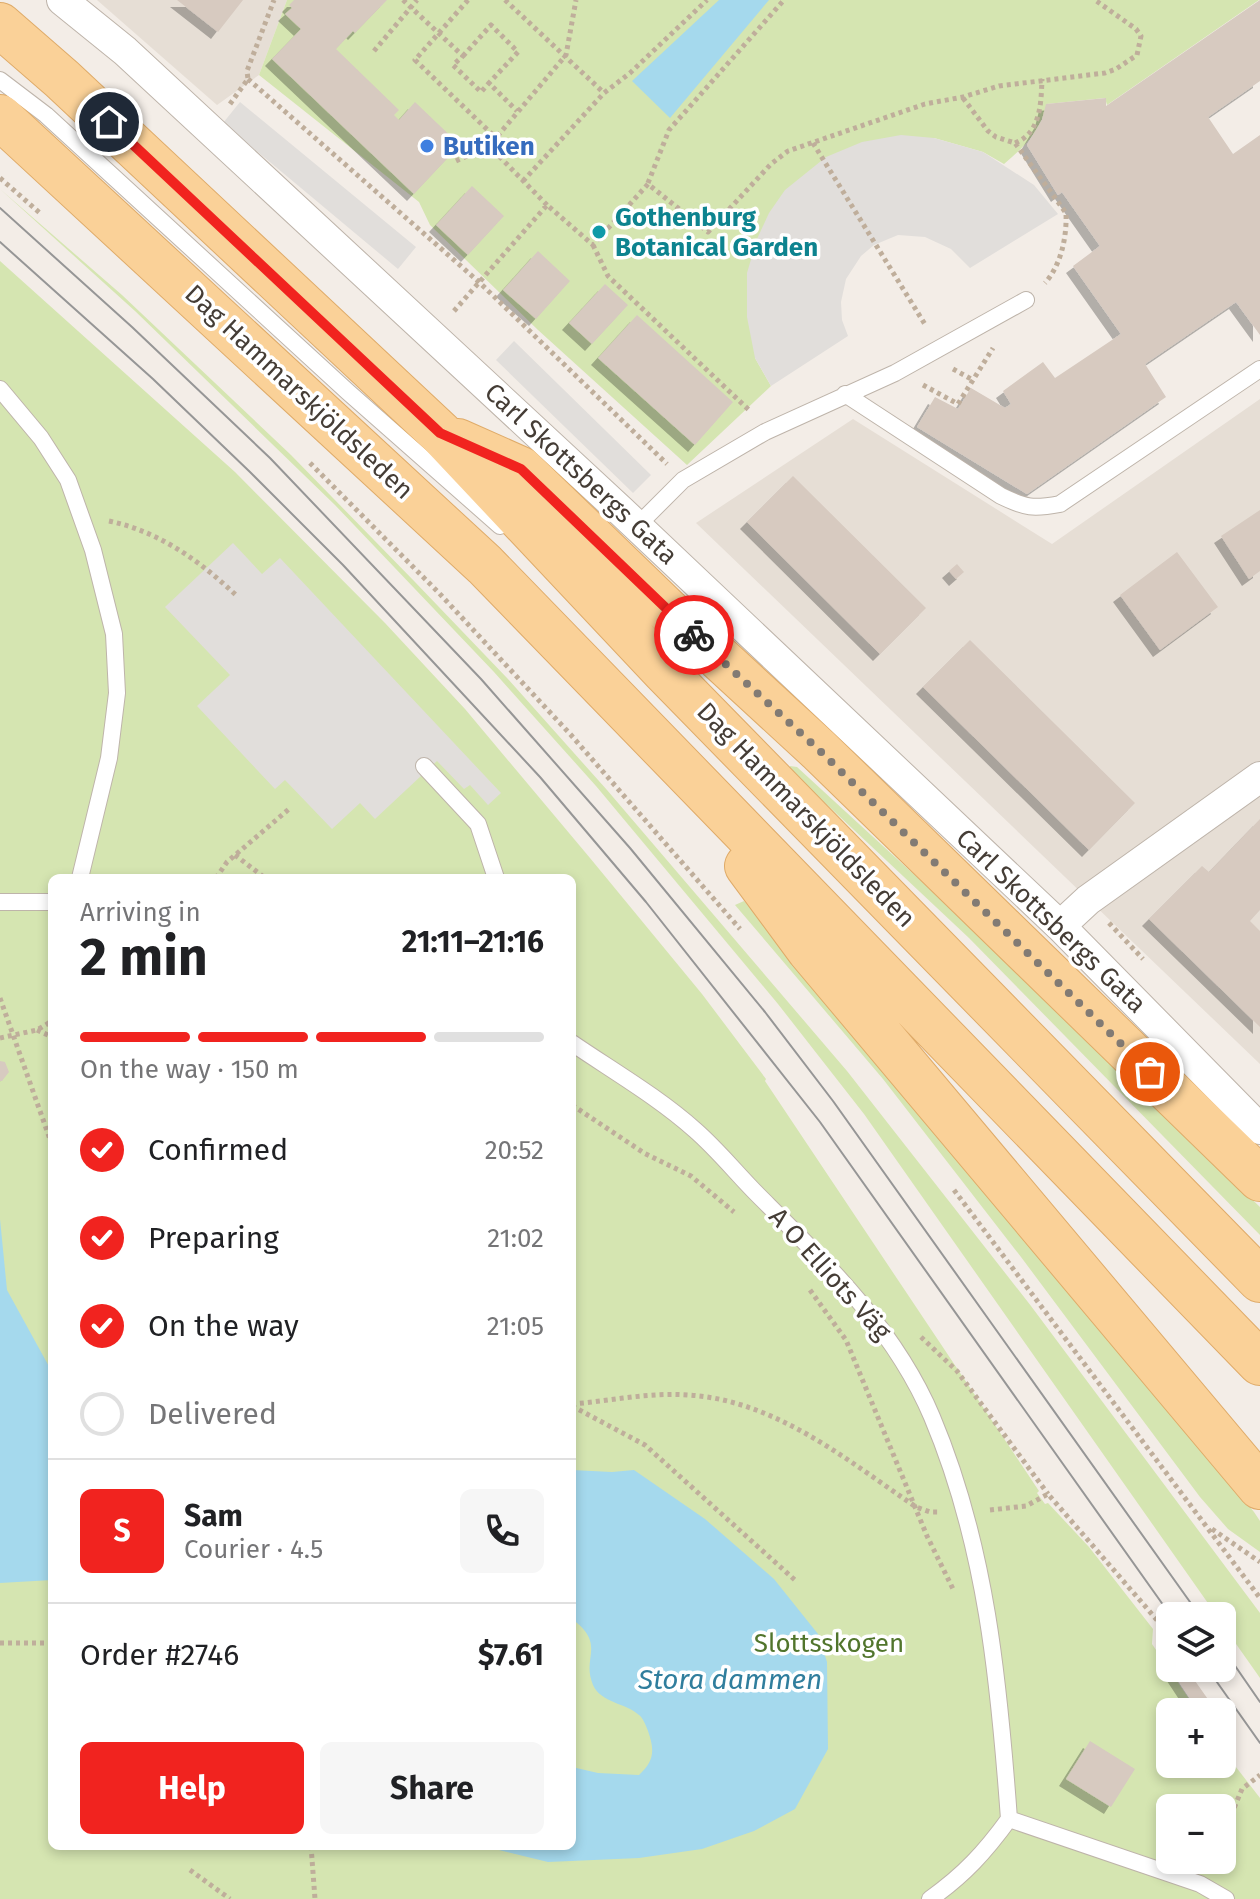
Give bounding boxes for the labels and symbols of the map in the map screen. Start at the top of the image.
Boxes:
pin [75,88,143,156]
place label: Butiken [443,131,535,162]
marker: Butiken [418,137,436,155]
place label: Gothenburg Botanical Garden [615,202,818,263]
marker: Gothenburg Botanical Garden [590,223,608,241]
street label: Dag Hammarskjöldsleden [178,278,420,506]
street label: Carl Skottsbergs Gata [478,377,684,571]
courier [654,595,734,675]
street label: Dag Hammarskjöldsleden [690,696,922,934]
street label: Carl Skottsbergs Gata [950,822,1152,1020]
pin [1116,1038,1184,1106]
street label: A O Elliots Väg [762,1201,898,1347]
park label: Slottsskogen [754,1628,904,1659]
water label: Stora dammen [637,1663,822,1696]

